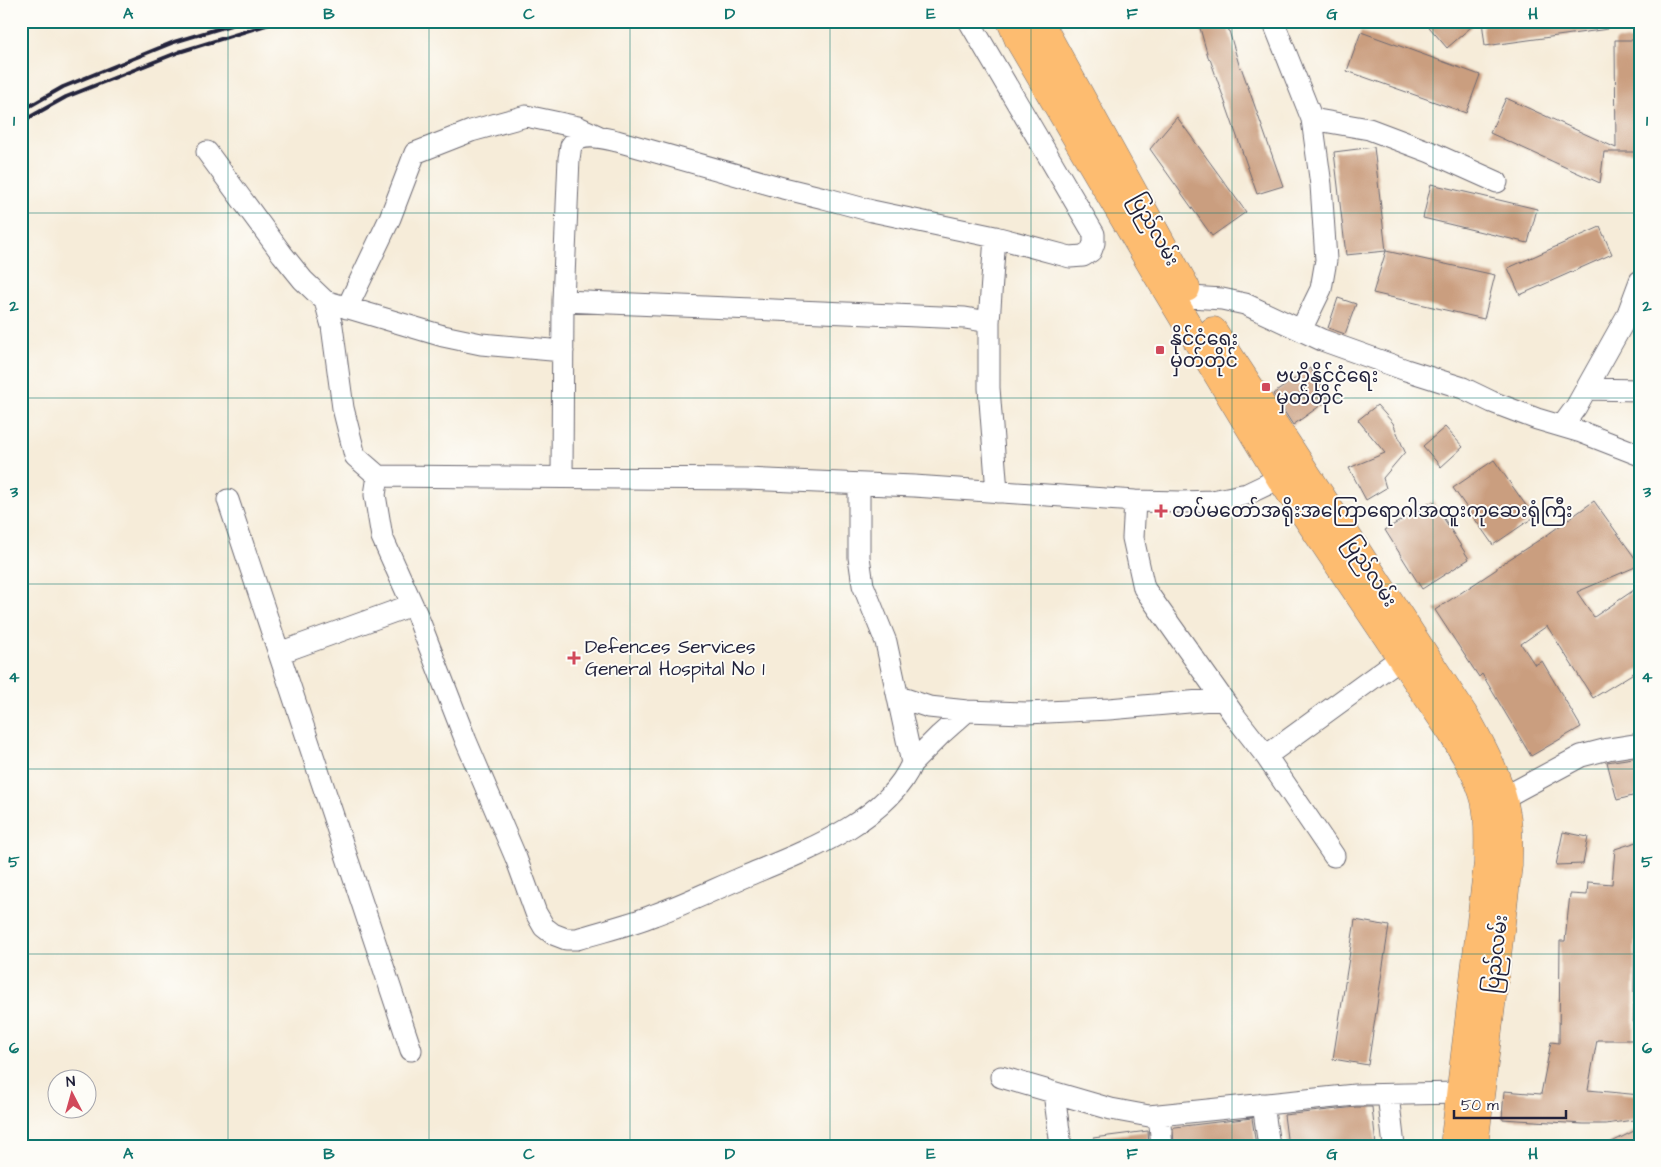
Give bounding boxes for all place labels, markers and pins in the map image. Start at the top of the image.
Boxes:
place label: နိုင်ငံရေး မှတ်တိုင် [1170,324,1238,377]
marker: နိုင်ငံရေး မှတ်တိုင် [1154,344,1166,356]
place label: ဗဟိုနိုင်ငံရေး မှတ်တိုင် [1276,361,1378,414]
marker: ဗဟိုနိုင်ငံရေး မှတ်တိုင် [1260,381,1272,393]
place label: တပ်မတော်အရိုးအကြောရောဂါအထူးကုဆေးရုံကြီး [1172,496,1573,527]
marker: တပ်မတော်အရိုးအကြောရောဂါအထူးကုဆေးရုံကြီး [1154,504,1168,518]
place label: Defences Services General Hospital No 1 [585,634,765,683]
marker: Defences Services General Hospital No 1 [567,651,581,665]

